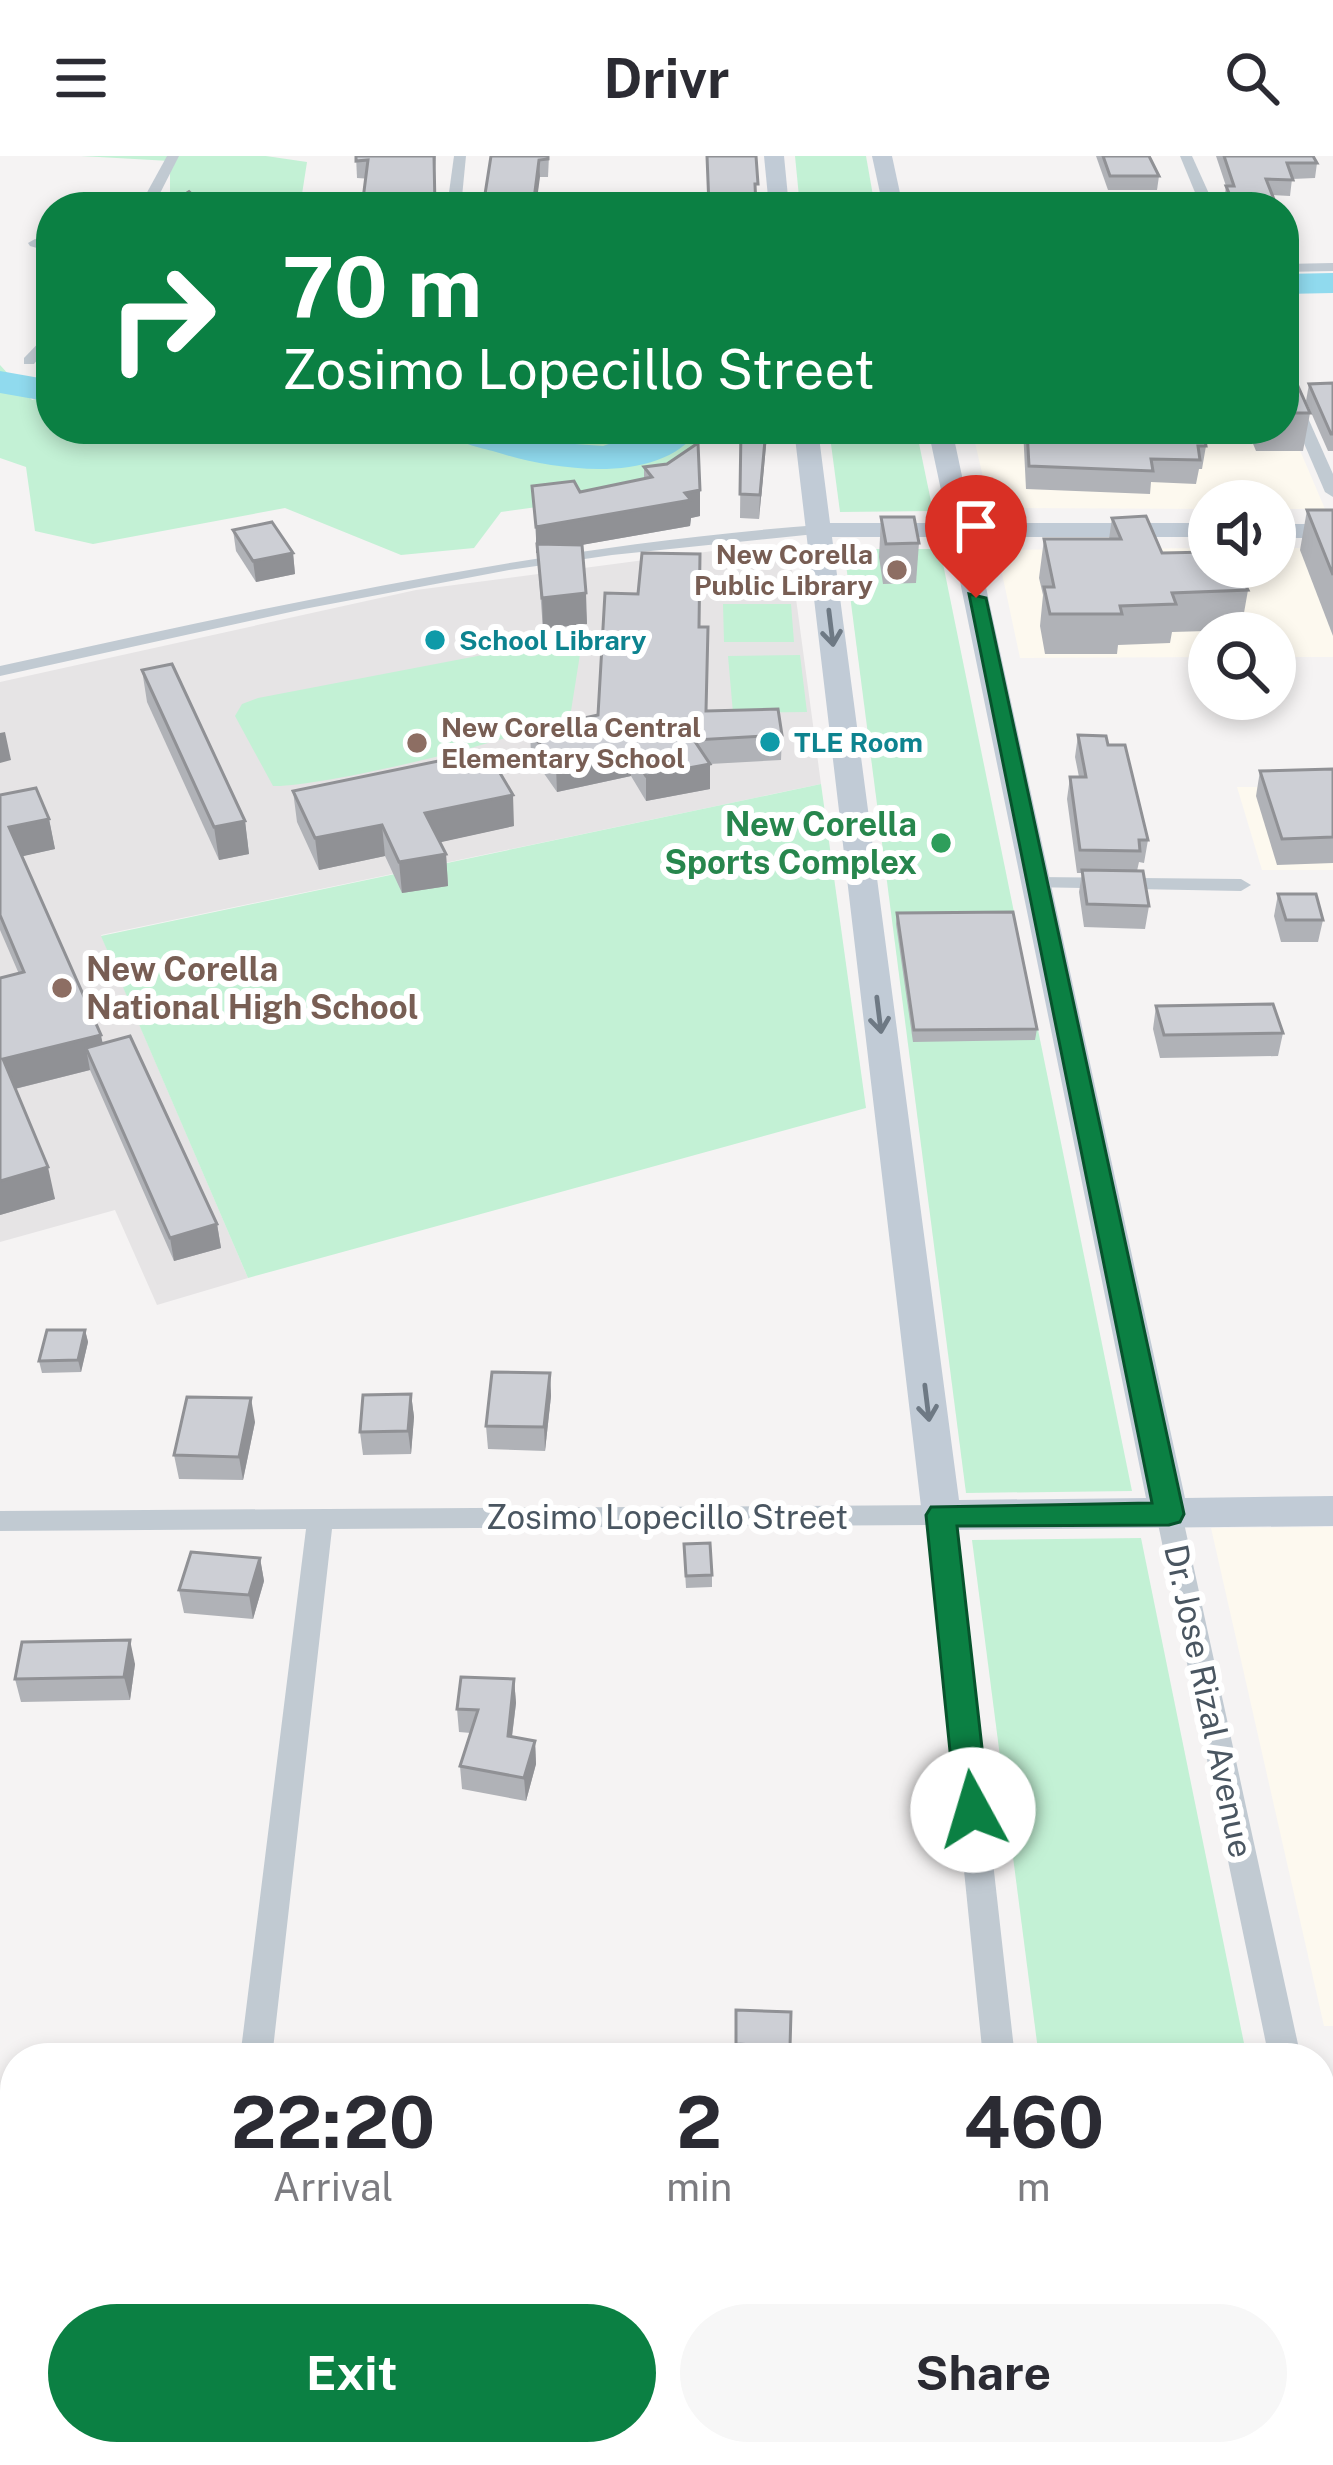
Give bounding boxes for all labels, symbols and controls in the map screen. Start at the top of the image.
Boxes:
icon: menu [48,45,114,111]
icon: search [1219,45,1285,111]
text: Drivr [604,47,729,110]
text: 70 m [282,237,482,336]
icon: right [84,240,240,396]
text: Zosimo Lopecillo Street [282,338,875,401]
pin [925,475,1027,598]
map controls [1188,480,1296,720]
button: sound [1188,480,1296,588]
icon: arrive [943,493,1009,559]
place label: New Corella Public Library [694,538,873,601]
marker: New Corella Public Library [884,557,910,583]
one-way arrow [820,608,842,647]
button: search [1188,612,1296,720]
place label: School Library [459,624,646,656]
marker: School Library [422,627,448,653]
place label: New Corella Central Elementary School [441,711,701,774]
place label: TLE Room [794,726,923,758]
marker: TLE Room [757,729,783,755]
marker: New Corella Central Elementary School [404,730,430,756]
place label: New Corella Sports Complex [664,805,917,881]
marker: New Corella Sports Complex [928,830,954,856]
place label: New Corella National High School [86,950,419,1026]
marker: New Corella National High School [49,975,75,1001]
one-way arrow [869,995,891,1034]
one-way arrow [916,1382,939,1421]
street label: Zosimo Lopecillo Street [486,1498,848,1536]
street label: Dr. Jose Rizal Avenue [1157,1541,1261,1861]
position arrow [910,1747,1036,1873]
text: 22:20 [231,2080,435,2164]
text: 2 [676,2080,722,2164]
text: 460 [963,2080,1104,2164]
text: Arrival [273,2164,393,2210]
text: min [666,2164,732,2210]
text: m [1017,2164,1051,2210]
button: Exit [48,2304,656,2442]
button: Share [680,2304,1287,2442]

